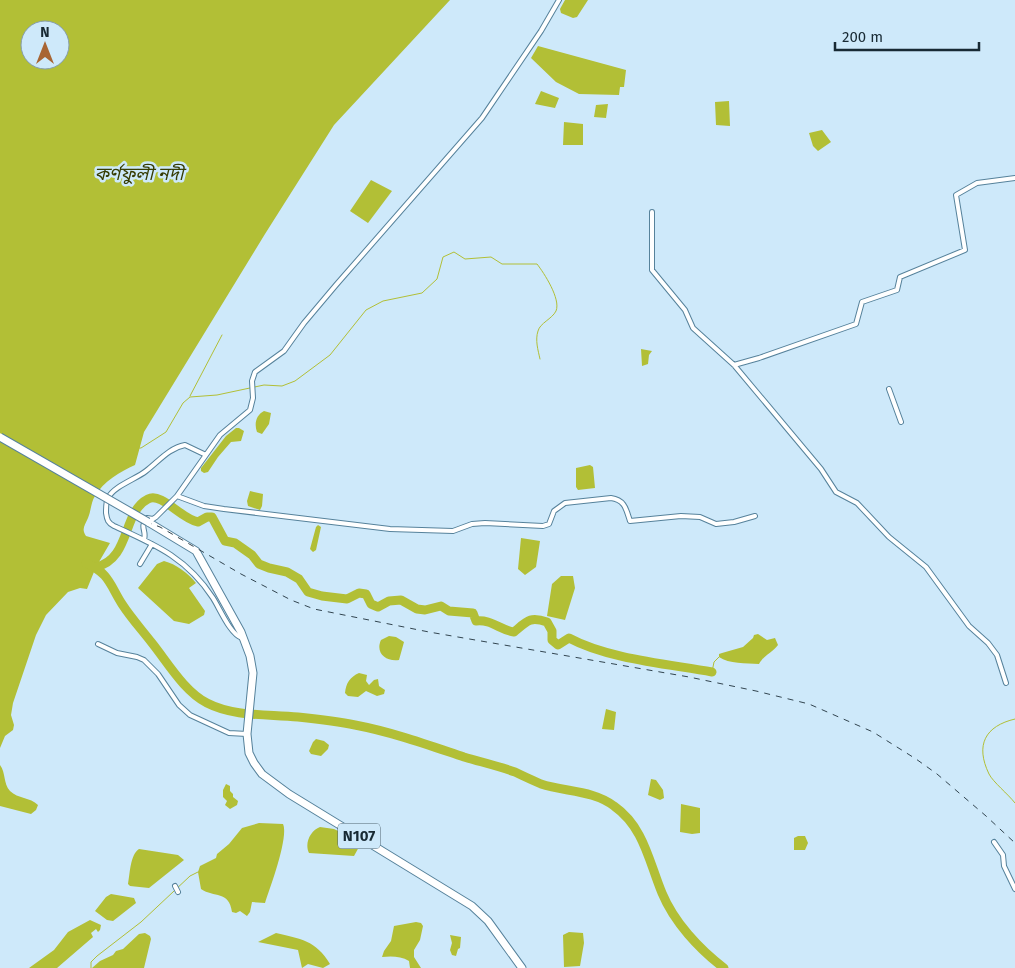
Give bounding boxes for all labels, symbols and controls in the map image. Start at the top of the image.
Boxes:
north arrow [20,20,70,70]
scale bar [835,20,979,52]
text: N [40,24,50,41]
text: 200 m [842,28,883,46]
water label: কর্ণফুলী নদী [95,163,187,185]
road number: N107 [338,824,380,848]

